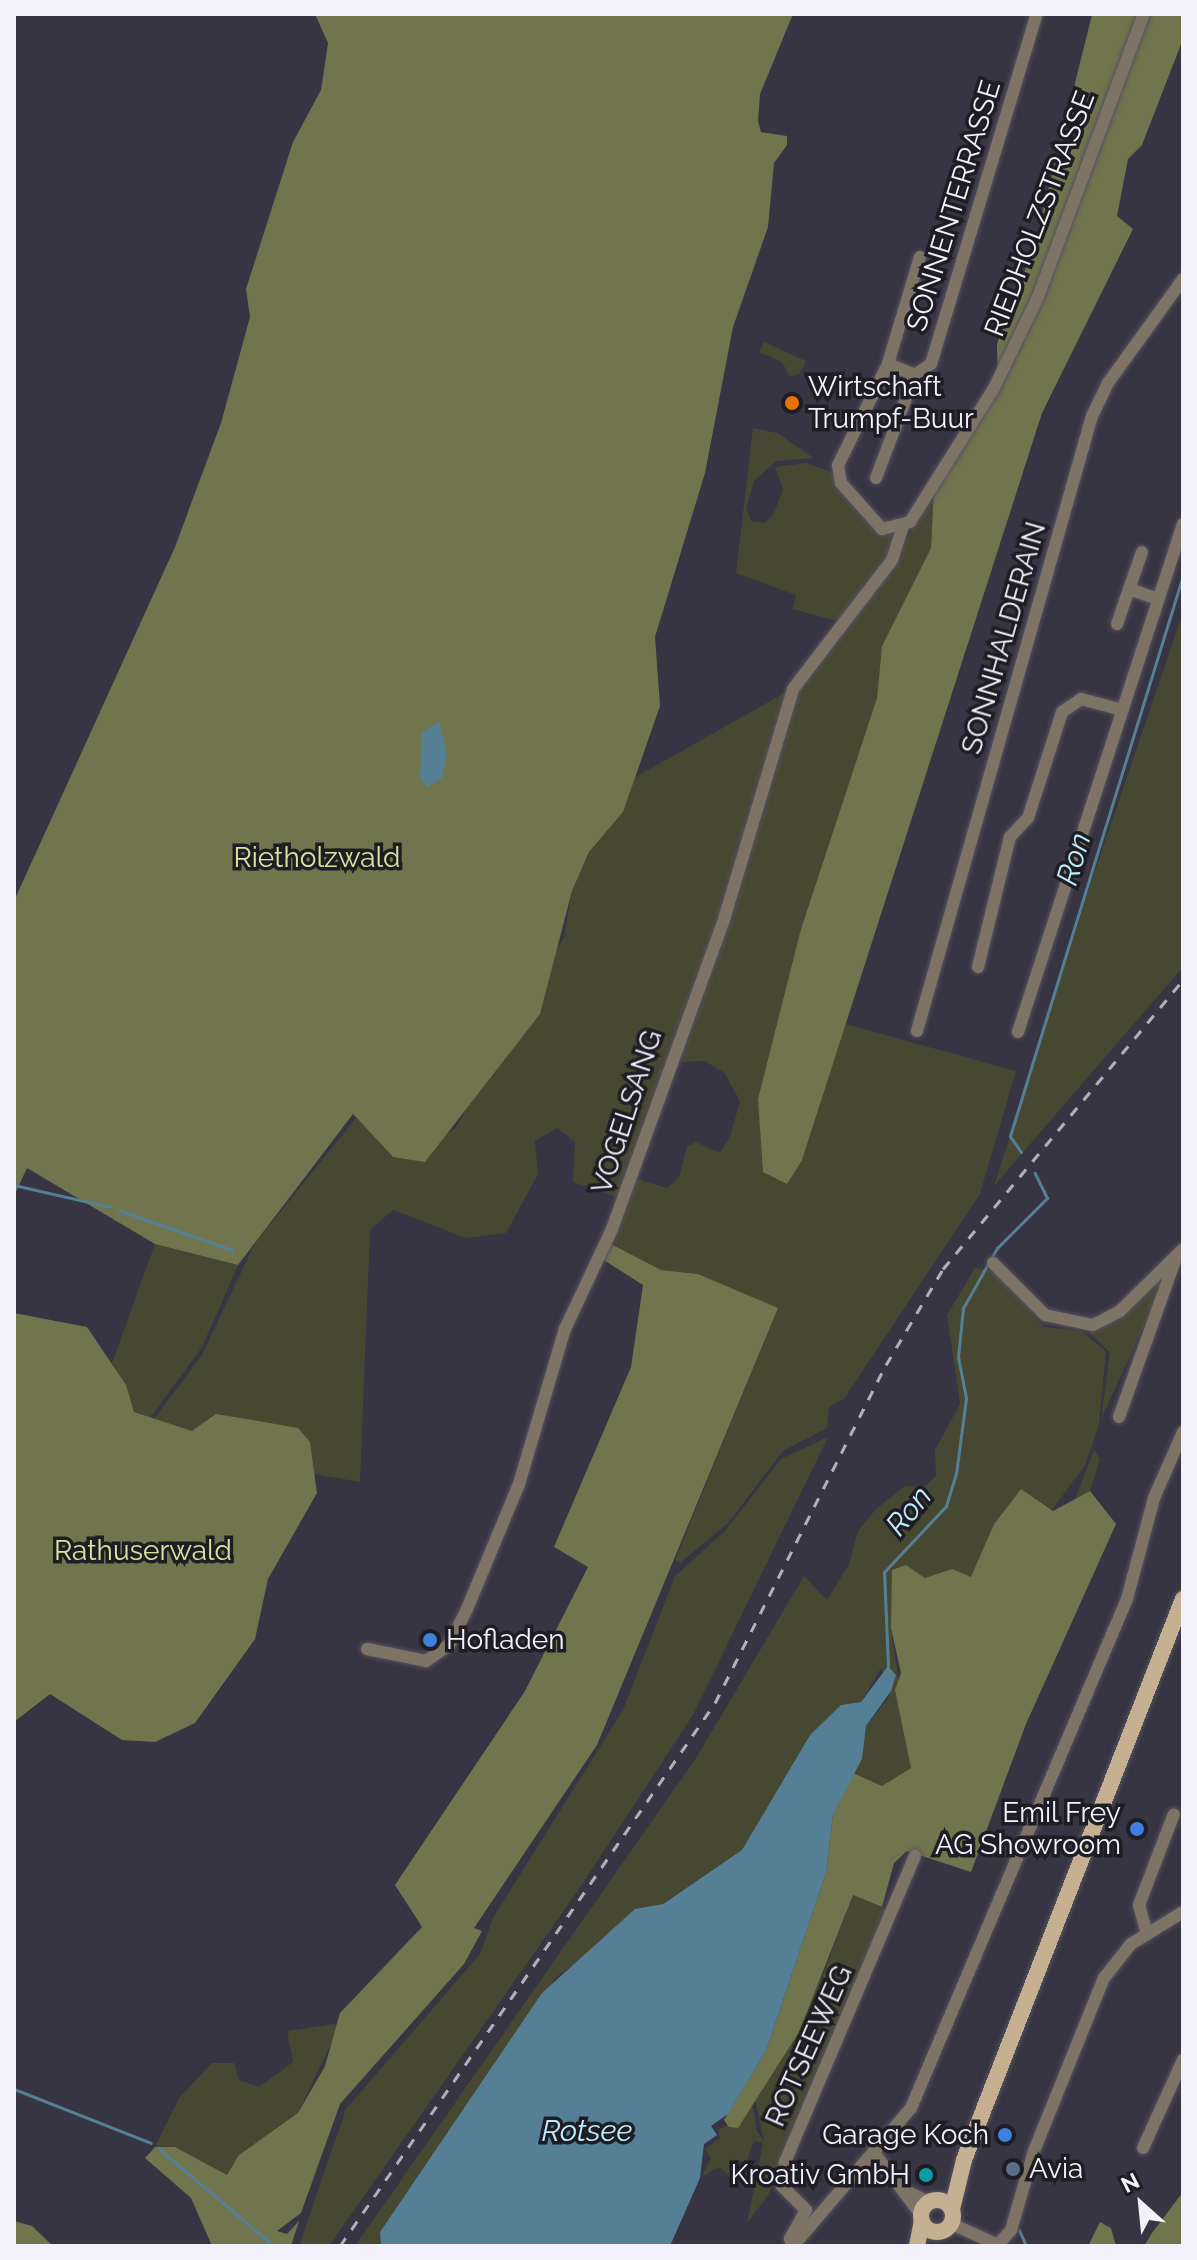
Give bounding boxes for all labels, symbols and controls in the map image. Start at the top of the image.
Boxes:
street label: SONNENTERRASSE [900,77,1008,335]
street label: RIEDHOLZSTRASSE [978,87,1102,341]
place label: Wirtschaft Trumpf-Buur [808,370,974,436]
marker: Wirtschaft Trumpf-Buur [783,394,801,412]
street label: SONNHALDERAIN [955,518,1053,758]
water label: Ron [1049,829,1099,889]
park label: Rietholzwald [233,841,401,875]
street label: VOGELSANG [585,1026,669,1198]
water label: Ron [879,1479,939,1543]
park label: Rathuserwald [54,1534,232,1568]
place label: Hofladen [446,1623,565,1657]
marker: Hofladen [421,1631,439,1649]
place label: Emil Frey AG Showroom [935,1796,1121,1862]
marker: Emil Frey AG Showroom [1128,1820,1146,1838]
street label: ROTSEEWEG [759,1960,859,2132]
water label: Rotsee [541,2113,633,2149]
place label: Garage Koch [822,2118,989,2152]
marker: Garage Koch [996,2126,1014,2144]
place label: Avia [1029,2152,1083,2186]
place label: Kroativ GmbH [730,2158,910,2192]
marker: Avia [1004,2160,1022,2178]
north arrow [1101,2164,1181,2244]
marker: Kroativ GmbH [917,2166,935,2184]
text: N [1117,2167,1143,2198]

